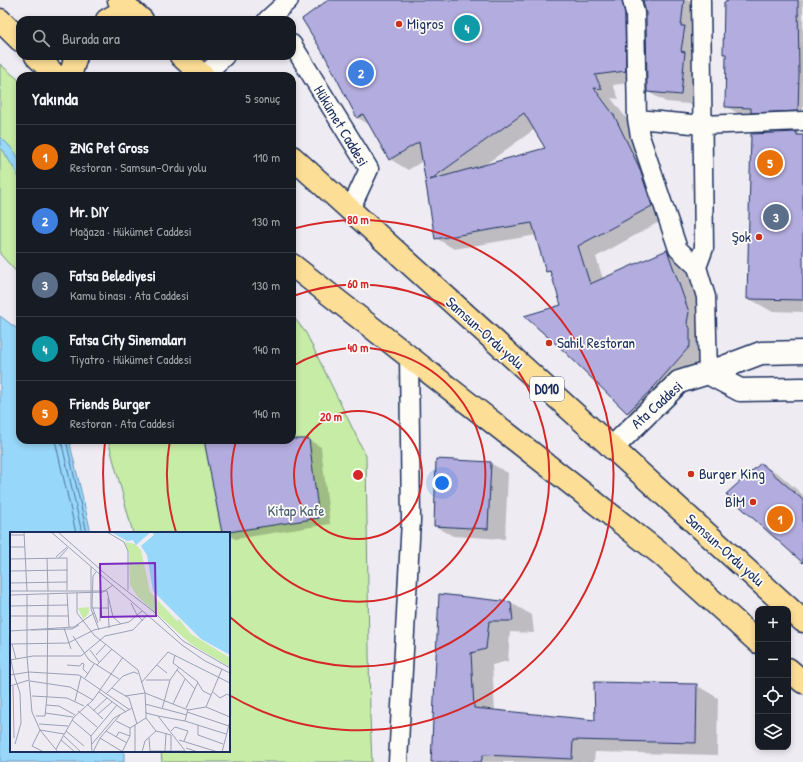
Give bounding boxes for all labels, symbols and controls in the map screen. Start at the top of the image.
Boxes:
place label: Migros [407,13,444,34]
pin: 4 [454,13,480,43]
search box [16,16,296,60]
marker: Migros [394,19,404,29]
icon: search [30,27,52,49]
text: Burada ara [62,28,120,49]
pin: 2 [348,58,374,88]
street label: Hükümet Caddesi [309,81,374,170]
text: Yakında [32,87,78,110]
text: 5 sonuç [245,89,280,107]
text: ZNG Pet Gross [70,137,149,158]
text: 1 [43,148,47,166]
text: 110 m [253,148,280,166]
pin: 5 [757,148,783,178]
text: Restoran · Samsun-Ordu yolu [70,158,206,176]
text: Mr. DIY [70,201,109,222]
pin: 3 [763,202,789,232]
text: 80 m [347,211,369,228]
text: 2 [42,212,48,230]
text: 130 m [252,212,280,230]
text: Mağaza · Hükümet Caddesi [70,222,192,240]
place label: Şok [732,226,751,247]
marker: Şok [754,232,764,242]
text: Fatsa Belediyesi [70,265,156,286]
text: 60 m [347,275,369,292]
text: 3 [42,276,48,294]
text: 130 m [252,276,280,294]
text: Kamu binası · Ata Caddesi [70,286,189,304]
street label: Samsun-Ordu yolu [441,292,529,374]
text: Fatsa City Sinemaları [70,329,186,350]
place label: Sahil Restoran [557,332,635,353]
marker: Sahil Restoran [544,338,554,348]
text: 40 m [348,339,368,356]
text: 4 [43,340,47,358]
text: 140 m [253,340,280,358]
text: Tiyatro · Hükümet Caddesi [70,350,192,368]
street label: Ata Caddesi [626,376,687,433]
road number: D010 [530,377,564,401]
text: Friends Burger [70,393,150,414]
text: 5 [42,404,48,422]
text: 140 m [253,404,280,422]
text: 20 m [320,408,342,425]
text: Restoran · Ata Caddesi [70,414,175,432]
place label: Burger King [699,463,765,484]
centre of rings [351,468,365,482]
marker: Burger King [686,469,696,479]
your location [432,473,452,493]
place label: BİM [725,491,745,512]
marker: BİM [748,497,758,507]
park label: Kitap Kafe [267,500,325,521]
pin: 1 [767,504,793,534]
street label: Samsun-Ordu yolu [681,509,769,591]
inset map [10,532,230,752]
map controls [755,606,791,750]
button: + [755,606,791,642]
button: − [755,642,791,678]
button: locate [755,678,791,714]
button: layers [755,714,791,750]

